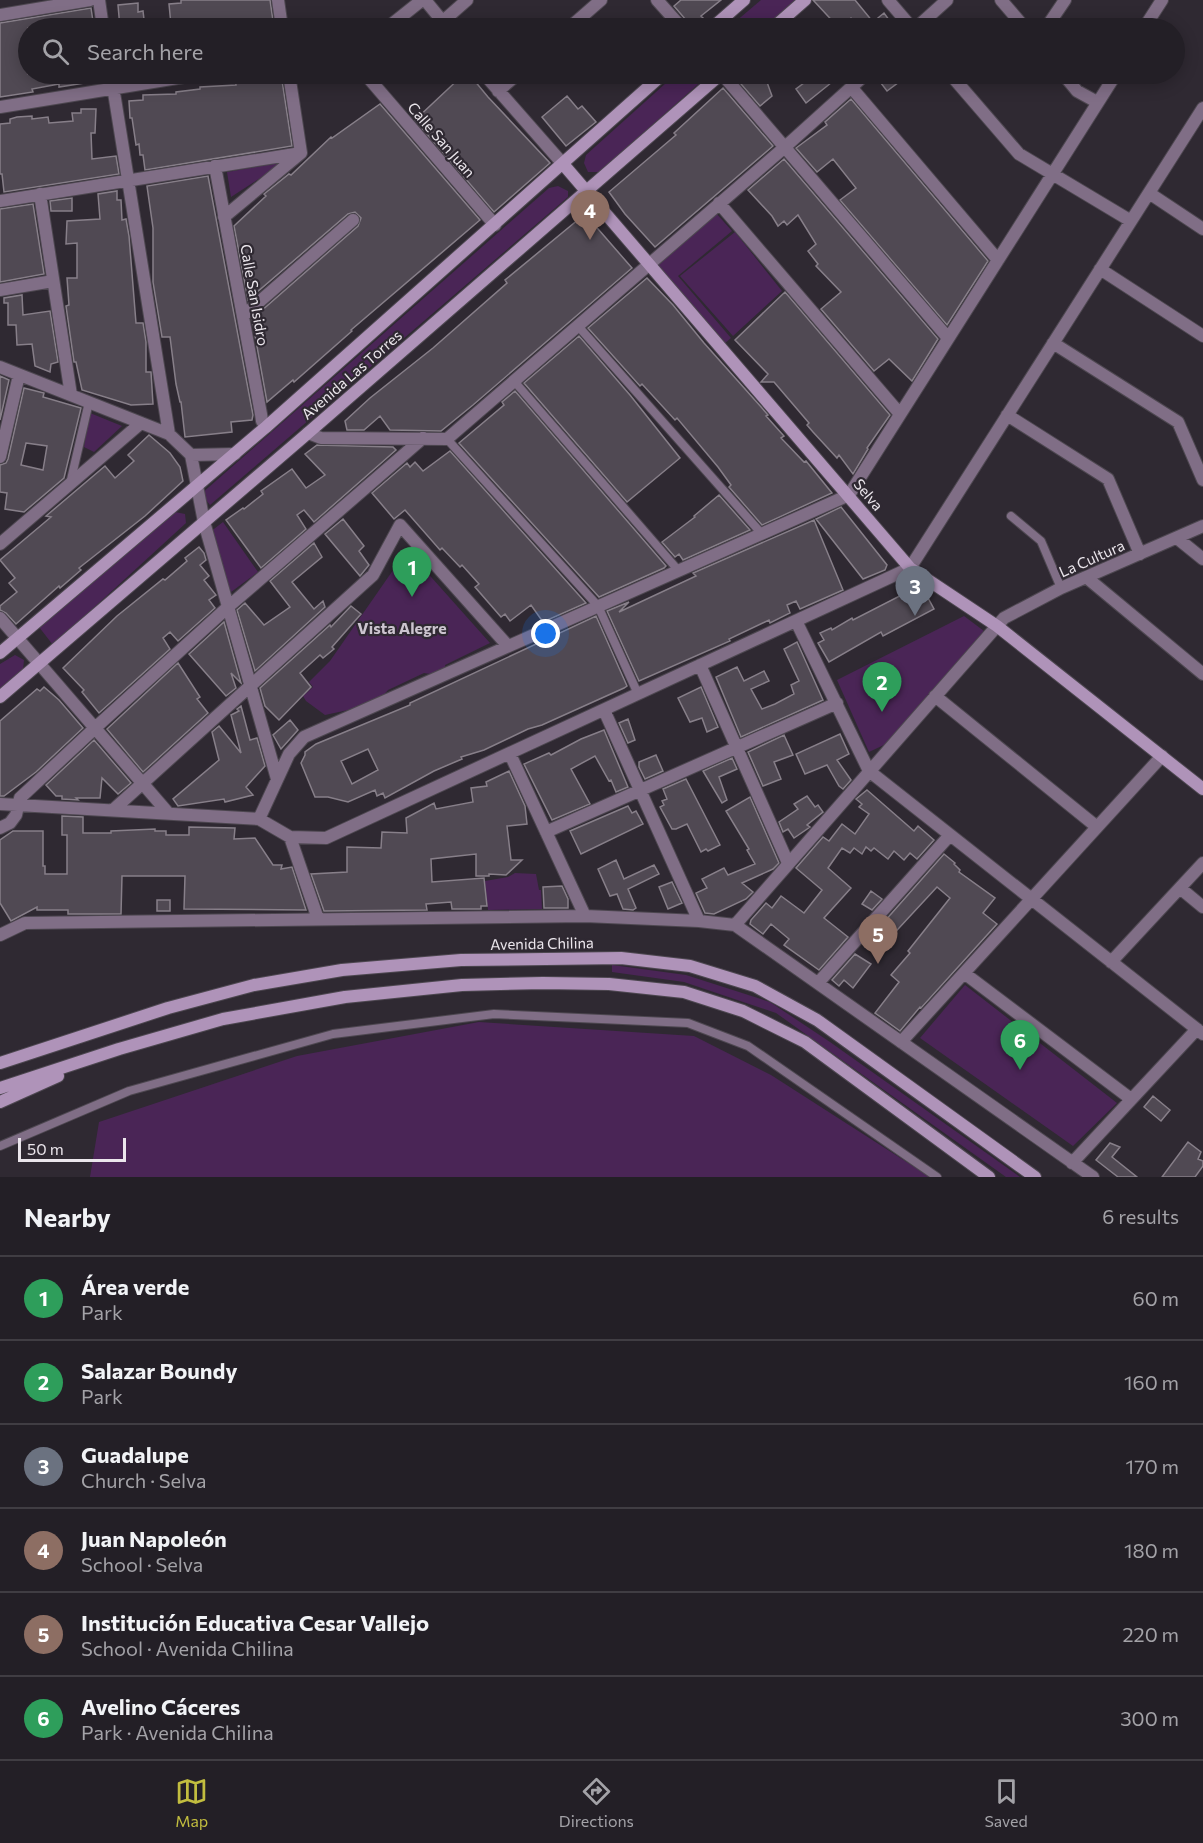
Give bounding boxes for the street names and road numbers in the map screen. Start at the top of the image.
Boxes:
street label: Calle San Juan [404,98,479,181]
street label: Calle San Isidro [237,243,273,347]
street label: Avenida Las Torres [298,326,405,423]
street label: Selva [850,475,887,514]
street label: La Cultura [1056,536,1127,581]
street label: Avenida Chilina [490,933,594,953]

